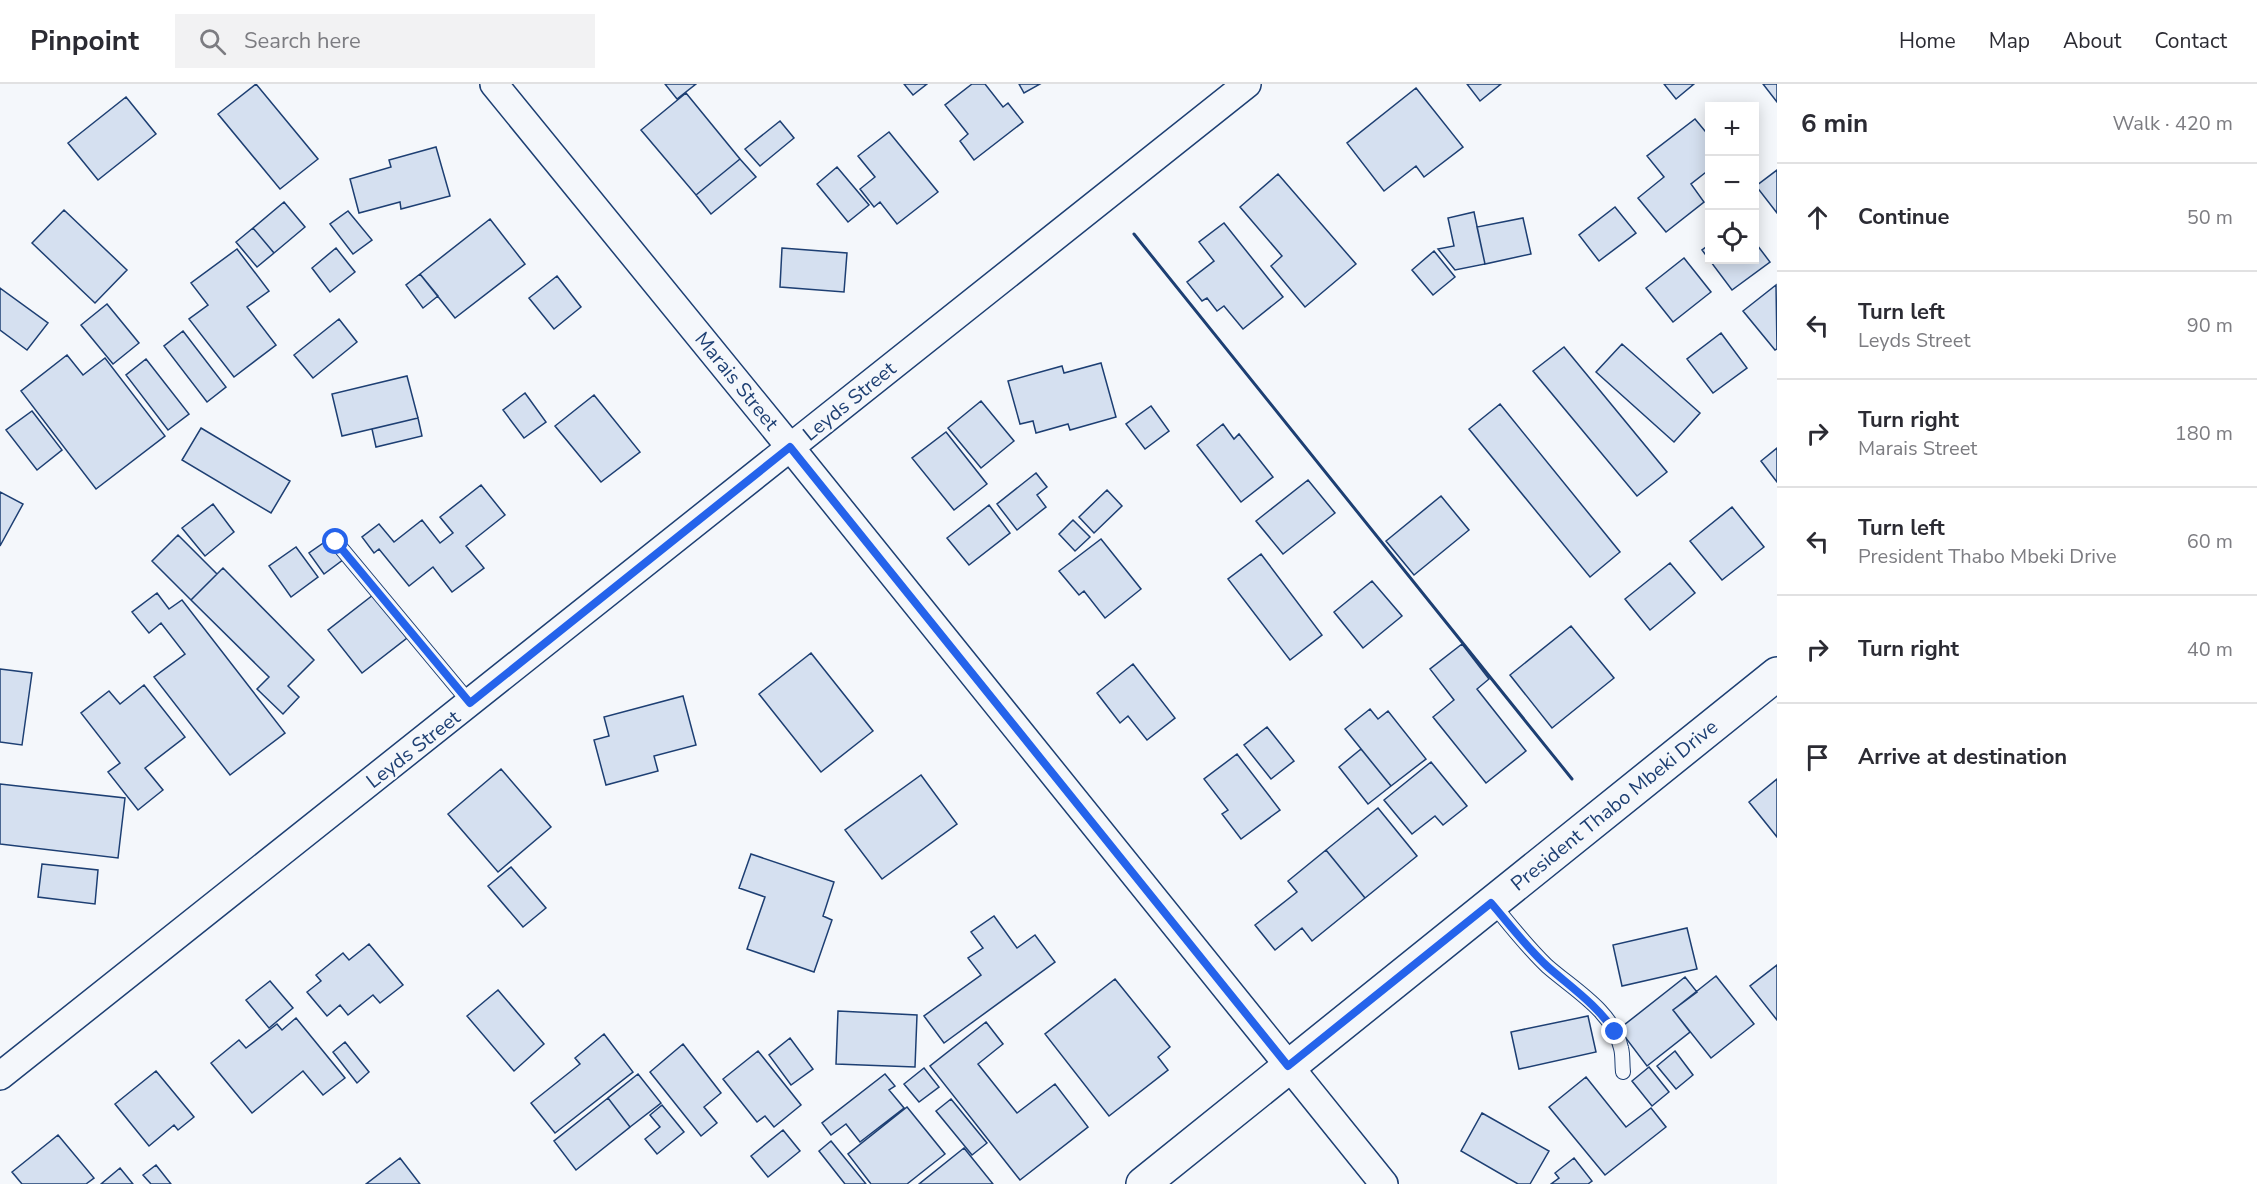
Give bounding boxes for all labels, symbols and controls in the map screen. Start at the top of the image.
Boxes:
search box [175,14,595,68]
text: Pinpoint [30,22,139,60]
icon: search [196,25,229,58]
text: Search here [244,26,361,56]
text: Home [1899,27,1956,55]
text: Map [1989,27,2030,55]
text: About [2063,27,2121,55]
text: Contact [2154,27,2227,55]
map controls [1705,102,1759,264]
button: + [1705,102,1759,156]
text: 6 min [1801,106,1868,141]
text: Walk · 420 m [2113,110,2233,137]
button: − [1705,156,1759,210]
icon: ahead [1801,201,1834,234]
text: Continue [1858,202,1949,232]
text: 50 m [2187,204,2233,231]
button: locate [1705,210,1759,264]
text: Turn left [1858,297,1945,327]
icon: left [1801,309,1834,342]
text: 90 m [2187,312,2233,339]
street label: Marais Street [689,326,785,437]
text: Leyds Street [1858,327,1970,354]
street label: Leyds Street [797,355,902,447]
text: Turn right [1858,405,1959,435]
icon: right [1801,417,1834,450]
text: 180 m [2175,420,2233,447]
text: Marais Street [1858,435,1977,462]
text: Turn left [1858,513,1945,543]
icon: left [1801,525,1834,558]
route start [322,528,348,554]
text: 60 m [2187,528,2233,555]
text: President Thabo Mbeki Drive [1858,543,2117,570]
icon: right [1801,633,1834,666]
text: Turn right [1858,634,1959,664]
text: 40 m [2187,636,2233,663]
street label: Leyds Street [361,704,467,795]
street label: President Thabo Mbeki Drive [1505,713,1723,897]
icon: arrive [1801,741,1834,774]
text: Arrive at destination [1858,742,2067,772]
route end [1601,1018,1627,1044]

